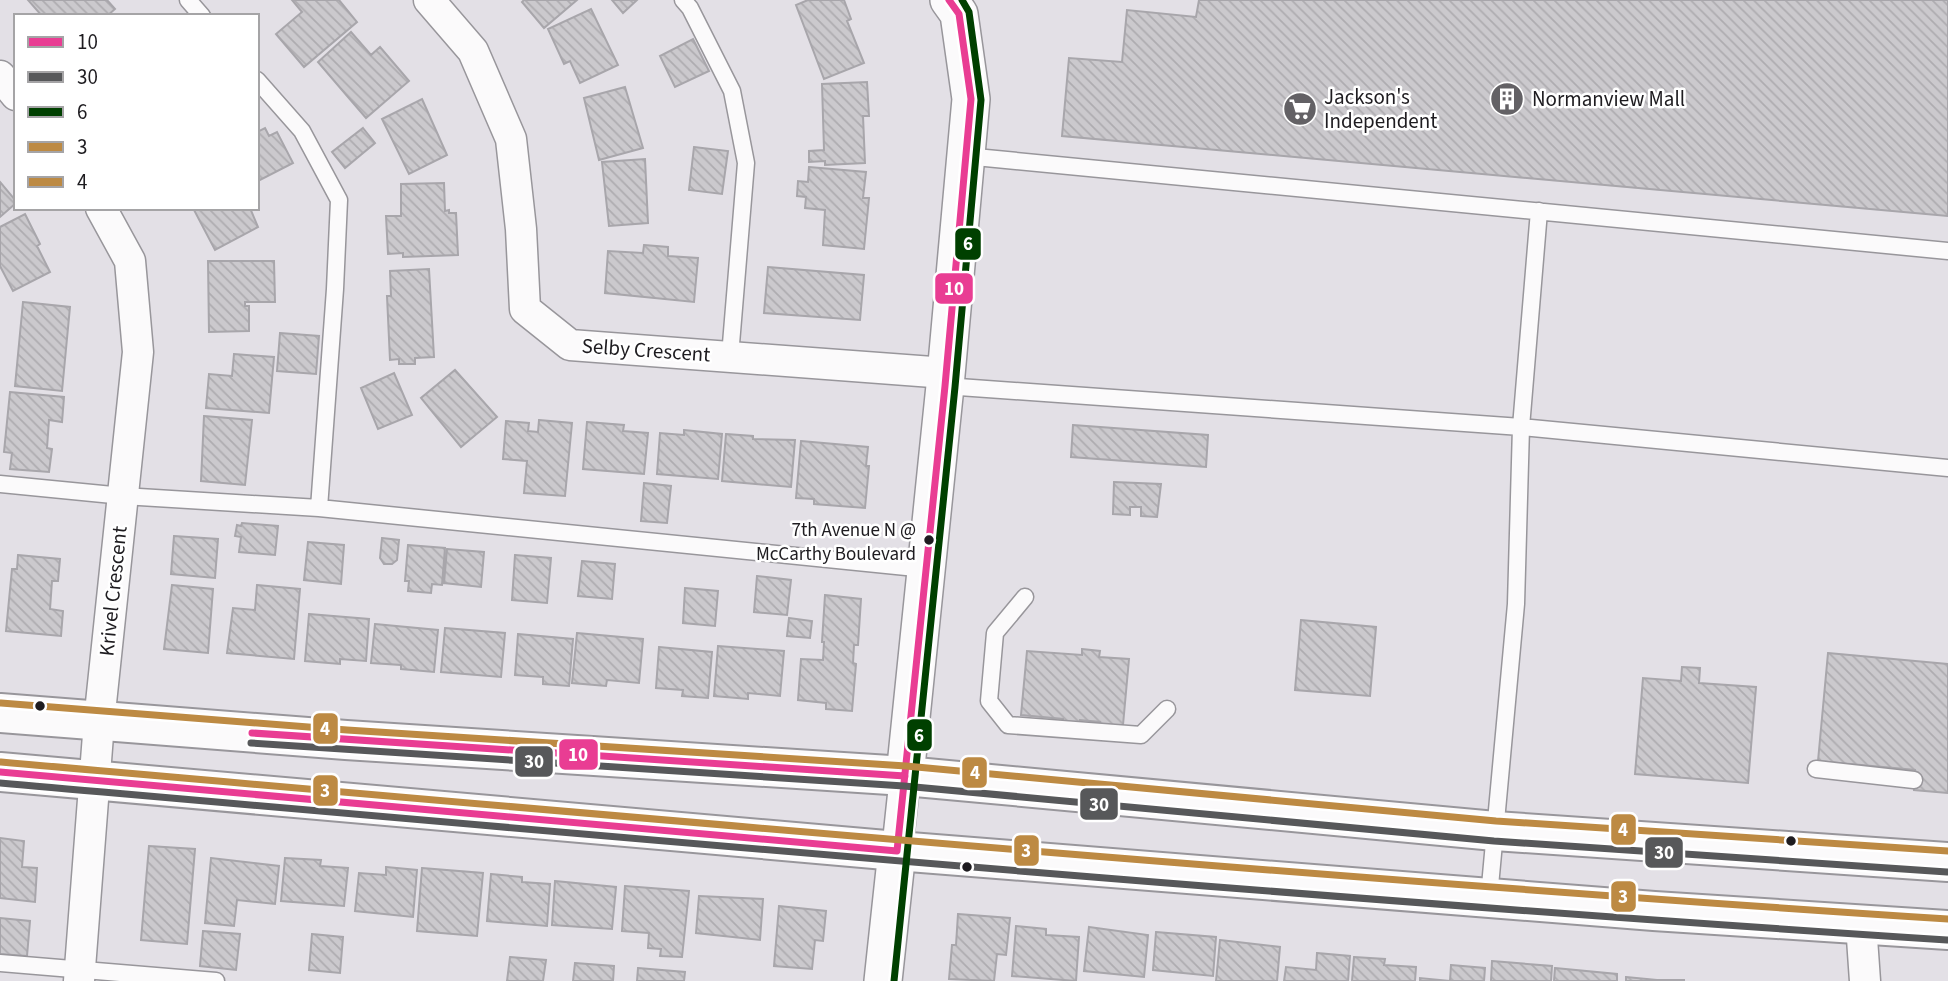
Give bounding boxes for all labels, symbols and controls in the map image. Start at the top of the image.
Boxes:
legend [14,14,259,210]
text: 10 [77,27,98,57]
text: 30 [77,62,98,92]
building icon: Normanview Mall [1488,80,1526,118]
place label: Jackson's Independent [1324,82,1437,136]
place label: Normanview Mall [1532,84,1685,114]
supermarket icon: Jackson's Independent [1281,90,1319,128]
text: 6 [77,97,87,127]
text: 3 [77,132,87,162]
text: 4 [77,167,87,197]
line badge: 6 [954,227,982,261]
text: 6 [963,231,973,258]
line badge: 10 [934,272,974,305]
text: 10 [944,276,964,303]
street label: Selby Crescent [581,331,711,369]
place label: 7th Avenue N @ McCarthy Boulevard [756,517,916,568]
street label: Krivel Crescent [91,524,135,658]
marker: 7th Avenue N @ McCarthy Boulevard [922,533,936,547]
unlabelled marker [33,699,47,713]
line badge: 4 [312,712,339,745]
text: 4 [320,716,330,743]
line badge: 6 [906,718,933,752]
text: 6 [914,723,924,750]
line badge: 10 [558,738,599,771]
text: 10 [568,742,588,769]
line badge: 30 [514,745,554,778]
text: 30 [524,749,544,776]
line badge: 4 [961,756,988,789]
text: 4 [970,760,980,787]
line badge: 3 [312,774,339,807]
text: 3 [320,778,330,805]
line badge: 30 [1079,787,1119,821]
text: 30 [1089,792,1109,819]
line badge: 4 [1610,813,1637,846]
text: 4 [1618,817,1628,844]
line badge: 3 [1013,834,1040,867]
unlabelled marker [1784,834,1798,848]
line badge: 30 [1644,836,1684,869]
text: 3 [1021,838,1031,865]
text: 30 [1654,840,1674,867]
unlabelled marker [960,860,974,874]
line badge: 3 [1610,880,1637,913]
text: 3 [1618,884,1628,911]

